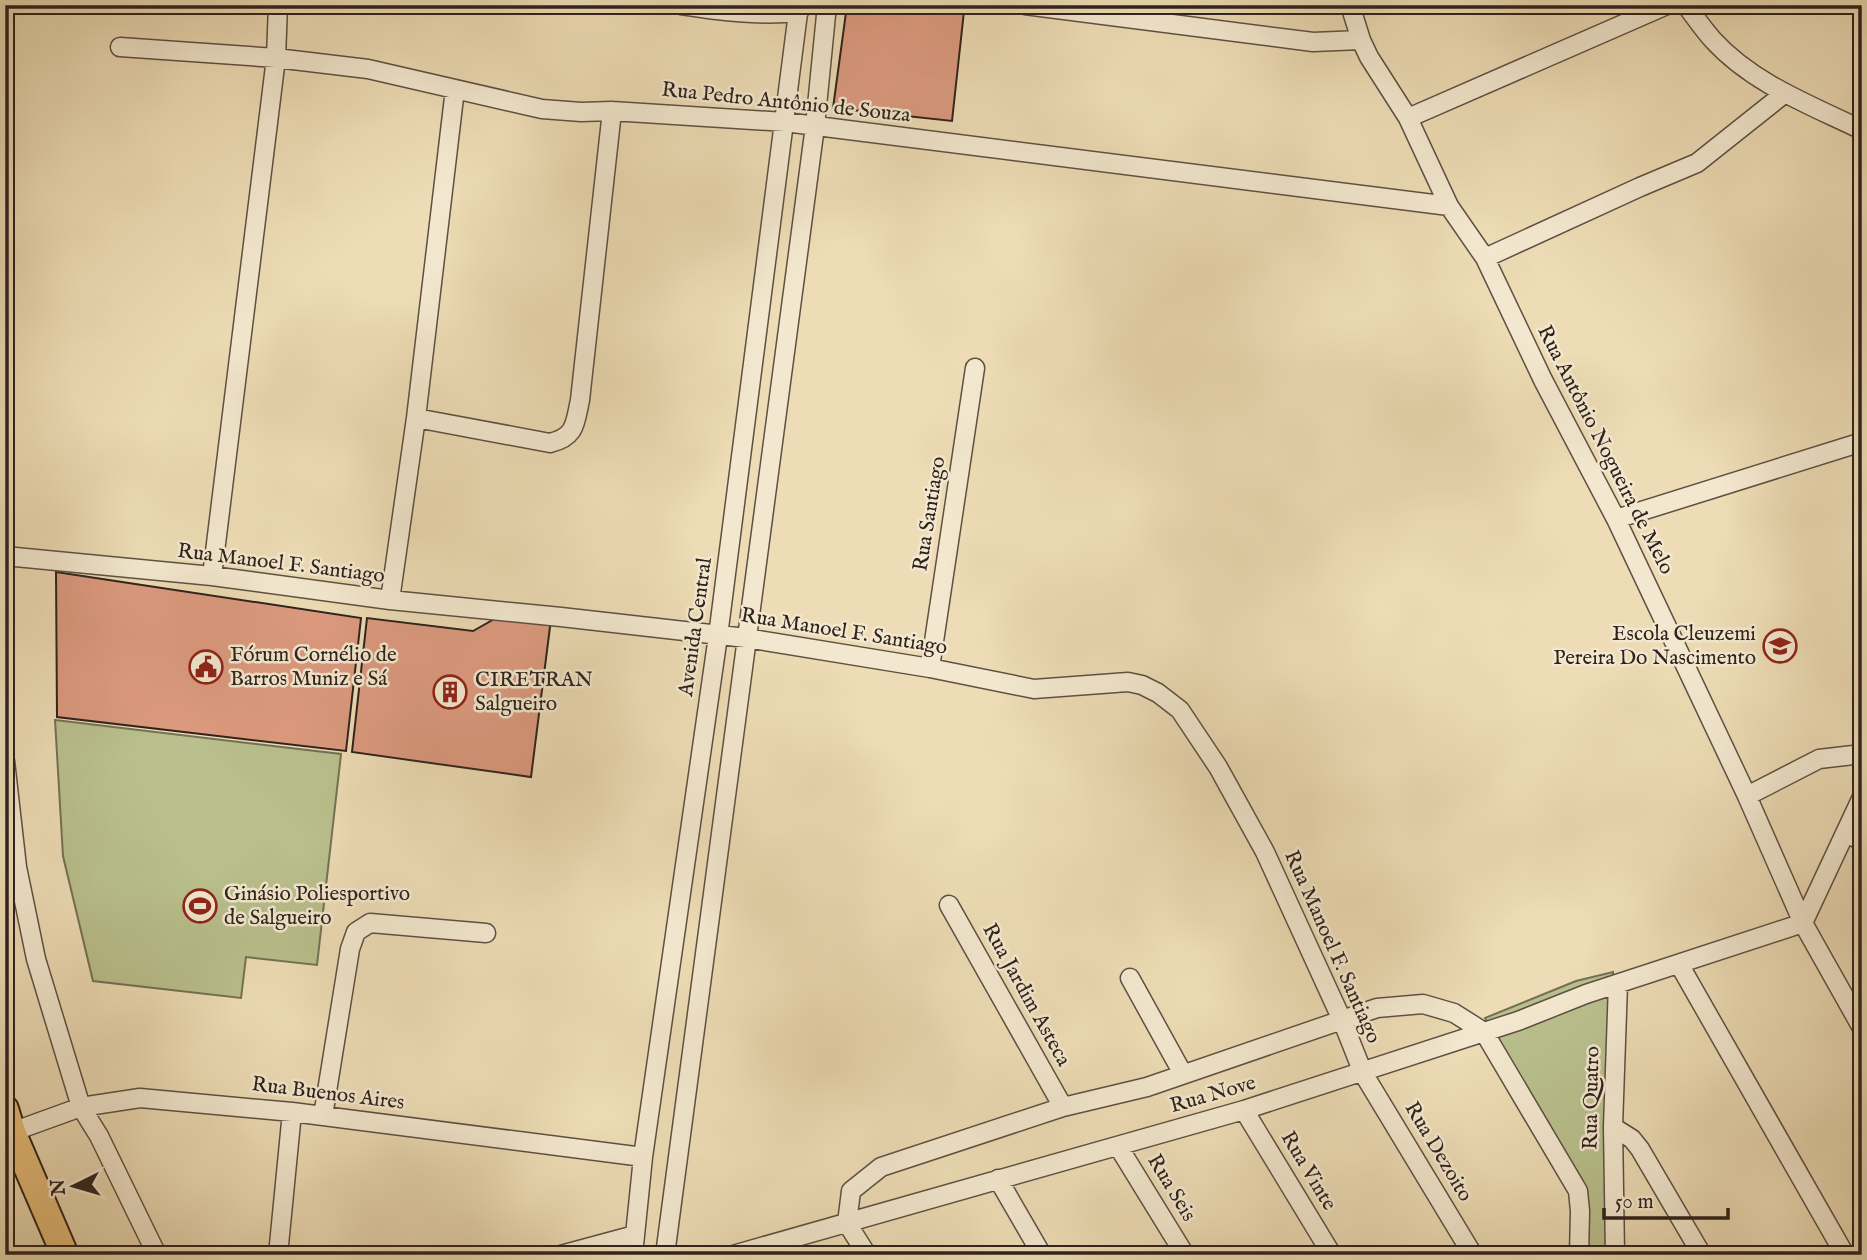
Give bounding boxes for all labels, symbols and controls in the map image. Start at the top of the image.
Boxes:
street label: Rua Pedro Antônio de Souza [660,76,913,130]
street label: Rua Antônio Nogueira de Melo [1530,321,1680,579]
street label: Rua Santiago [908,455,952,573]
street label: Rua Manoel F. Santiago [176,538,386,590]
street label: Avenida Central [673,556,719,699]
street label: Rua Manoel F. Santiago [739,602,949,662]
place label: Escola Cleuzemi Pereira Do Nascimento [1553,621,1756,672]
school or university icon: Escola Cleuzemi Pereira Do Nascimento [1761,627,1799,665]
place label: Fórum Cornélio de Barros Muniz e Sá [230,642,397,693]
public building icon: Fórum Cornélio de Barros Muniz e Sá [187,648,225,686]
place label: CIRETRAN Salgueiro [475,667,593,718]
building icon: CIRETRAN Salgueiro [431,673,469,711]
street label: Rua Manoel F. Santiago [1277,846,1387,1048]
place label: Ginásio Poliesportivo de Salgueiro [224,881,410,932]
sports icon: Ginásio Poliesportivo de Salgueiro [181,887,219,925]
street label: Rua Jardim Asteca [976,919,1077,1072]
street label: Rua Quatro [1578,1046,1606,1150]
street label: Rua Nove [1167,1070,1259,1120]
street label: Rua Buenos Aires [250,1071,406,1117]
street label: Rua Dezoito [1398,1097,1478,1207]
street label: Rua Vinte [1274,1126,1342,1216]
street label: Rua Seis [1140,1149,1202,1227]
north arrow [38,1152,108,1222]
scale bar [1604,1176,1729,1220]
text: N [46,1178,72,1198]
text: 50 m [1615,1189,1654,1216]

